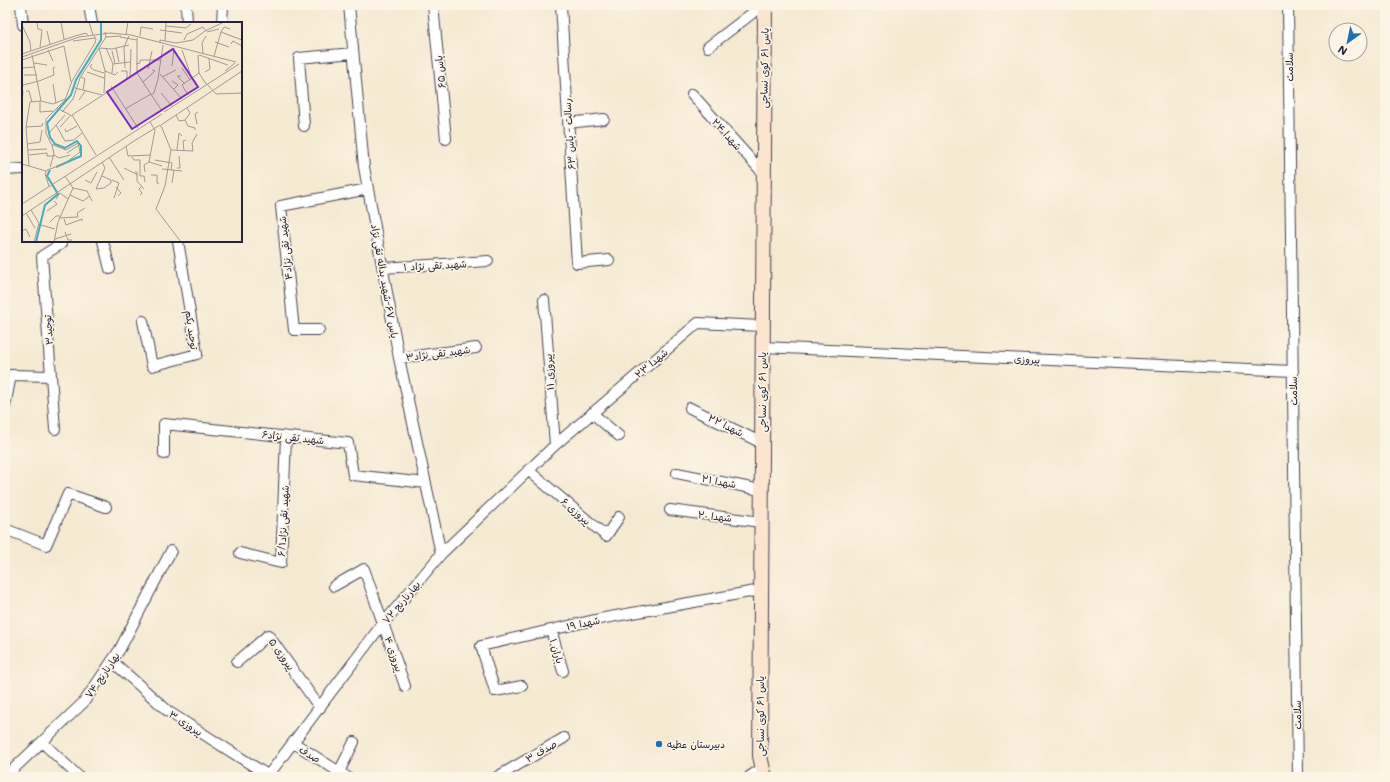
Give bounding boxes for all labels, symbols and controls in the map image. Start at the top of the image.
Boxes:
inset map [22,22,242,242]
north arrow [1328,22,1368,62]
street label: یاس ۶۱ کوی نساجی [756,28,773,108]
text: N [1335,42,1350,59]
street label: سلامت [1282,52,1296,82]
street label: یاس ۶۵ [431,55,449,89]
street label: رسالت - یاس ۶۳ [560,98,578,170]
street label: شهدا ۲۴ [709,115,745,153]
street label: شهید تقی نژاد۴ [275,215,296,281]
street label: یاس ۶۷-شهید یداله تقی نژاد [367,223,402,340]
street label: شهید تقی نژاد ۱ [403,256,467,275]
street label: توحید یکم [181,309,202,351]
street label: توحید۳ [40,314,56,346]
street label: شهید تقی نژاد۳ [405,342,471,365]
street label: شهدا ۲۳ [631,345,671,381]
street label: پیروزی [1014,351,1040,367]
street label: یاس ۶۱ کوی نساجی [755,352,770,432]
street label: پیروزی ۱۱ [541,353,557,391]
street label: سلامت [1286,376,1300,406]
street label: شهدا ۲۲ [706,410,746,440]
street label: شهید تقی نژاد۶ [261,427,325,448]
street label: شهدا ۲۱ [701,471,738,491]
street label: شهید تقی نژاد۶/۱ [274,485,293,557]
street label: پیروزی ۶ [558,494,594,528]
street label: شهدا ۲۰ [697,507,733,525]
street label: بهارنارنج ۷۲ [379,578,424,627]
street label: شهدا ۱۹ [565,613,601,633]
street label: پیروزی ۴ [381,634,407,674]
street label: پیروزی ۵ [266,635,298,673]
street label: باران ۱ [547,637,567,665]
street label: بهارنارنج ۷۴ [81,649,123,701]
street label: یاس ۶۱ کوی نساجی [753,676,768,756]
street label: سلامت [1290,700,1304,730]
street label: پیروزی ۳ [166,707,206,739]
street label: صدف ۳ [523,736,559,766]
place label: دبیرستان عطیه [667,737,725,751]
marker: دبیرستان عطیه [654,739,664,749]
street label: صدف [297,742,323,766]

